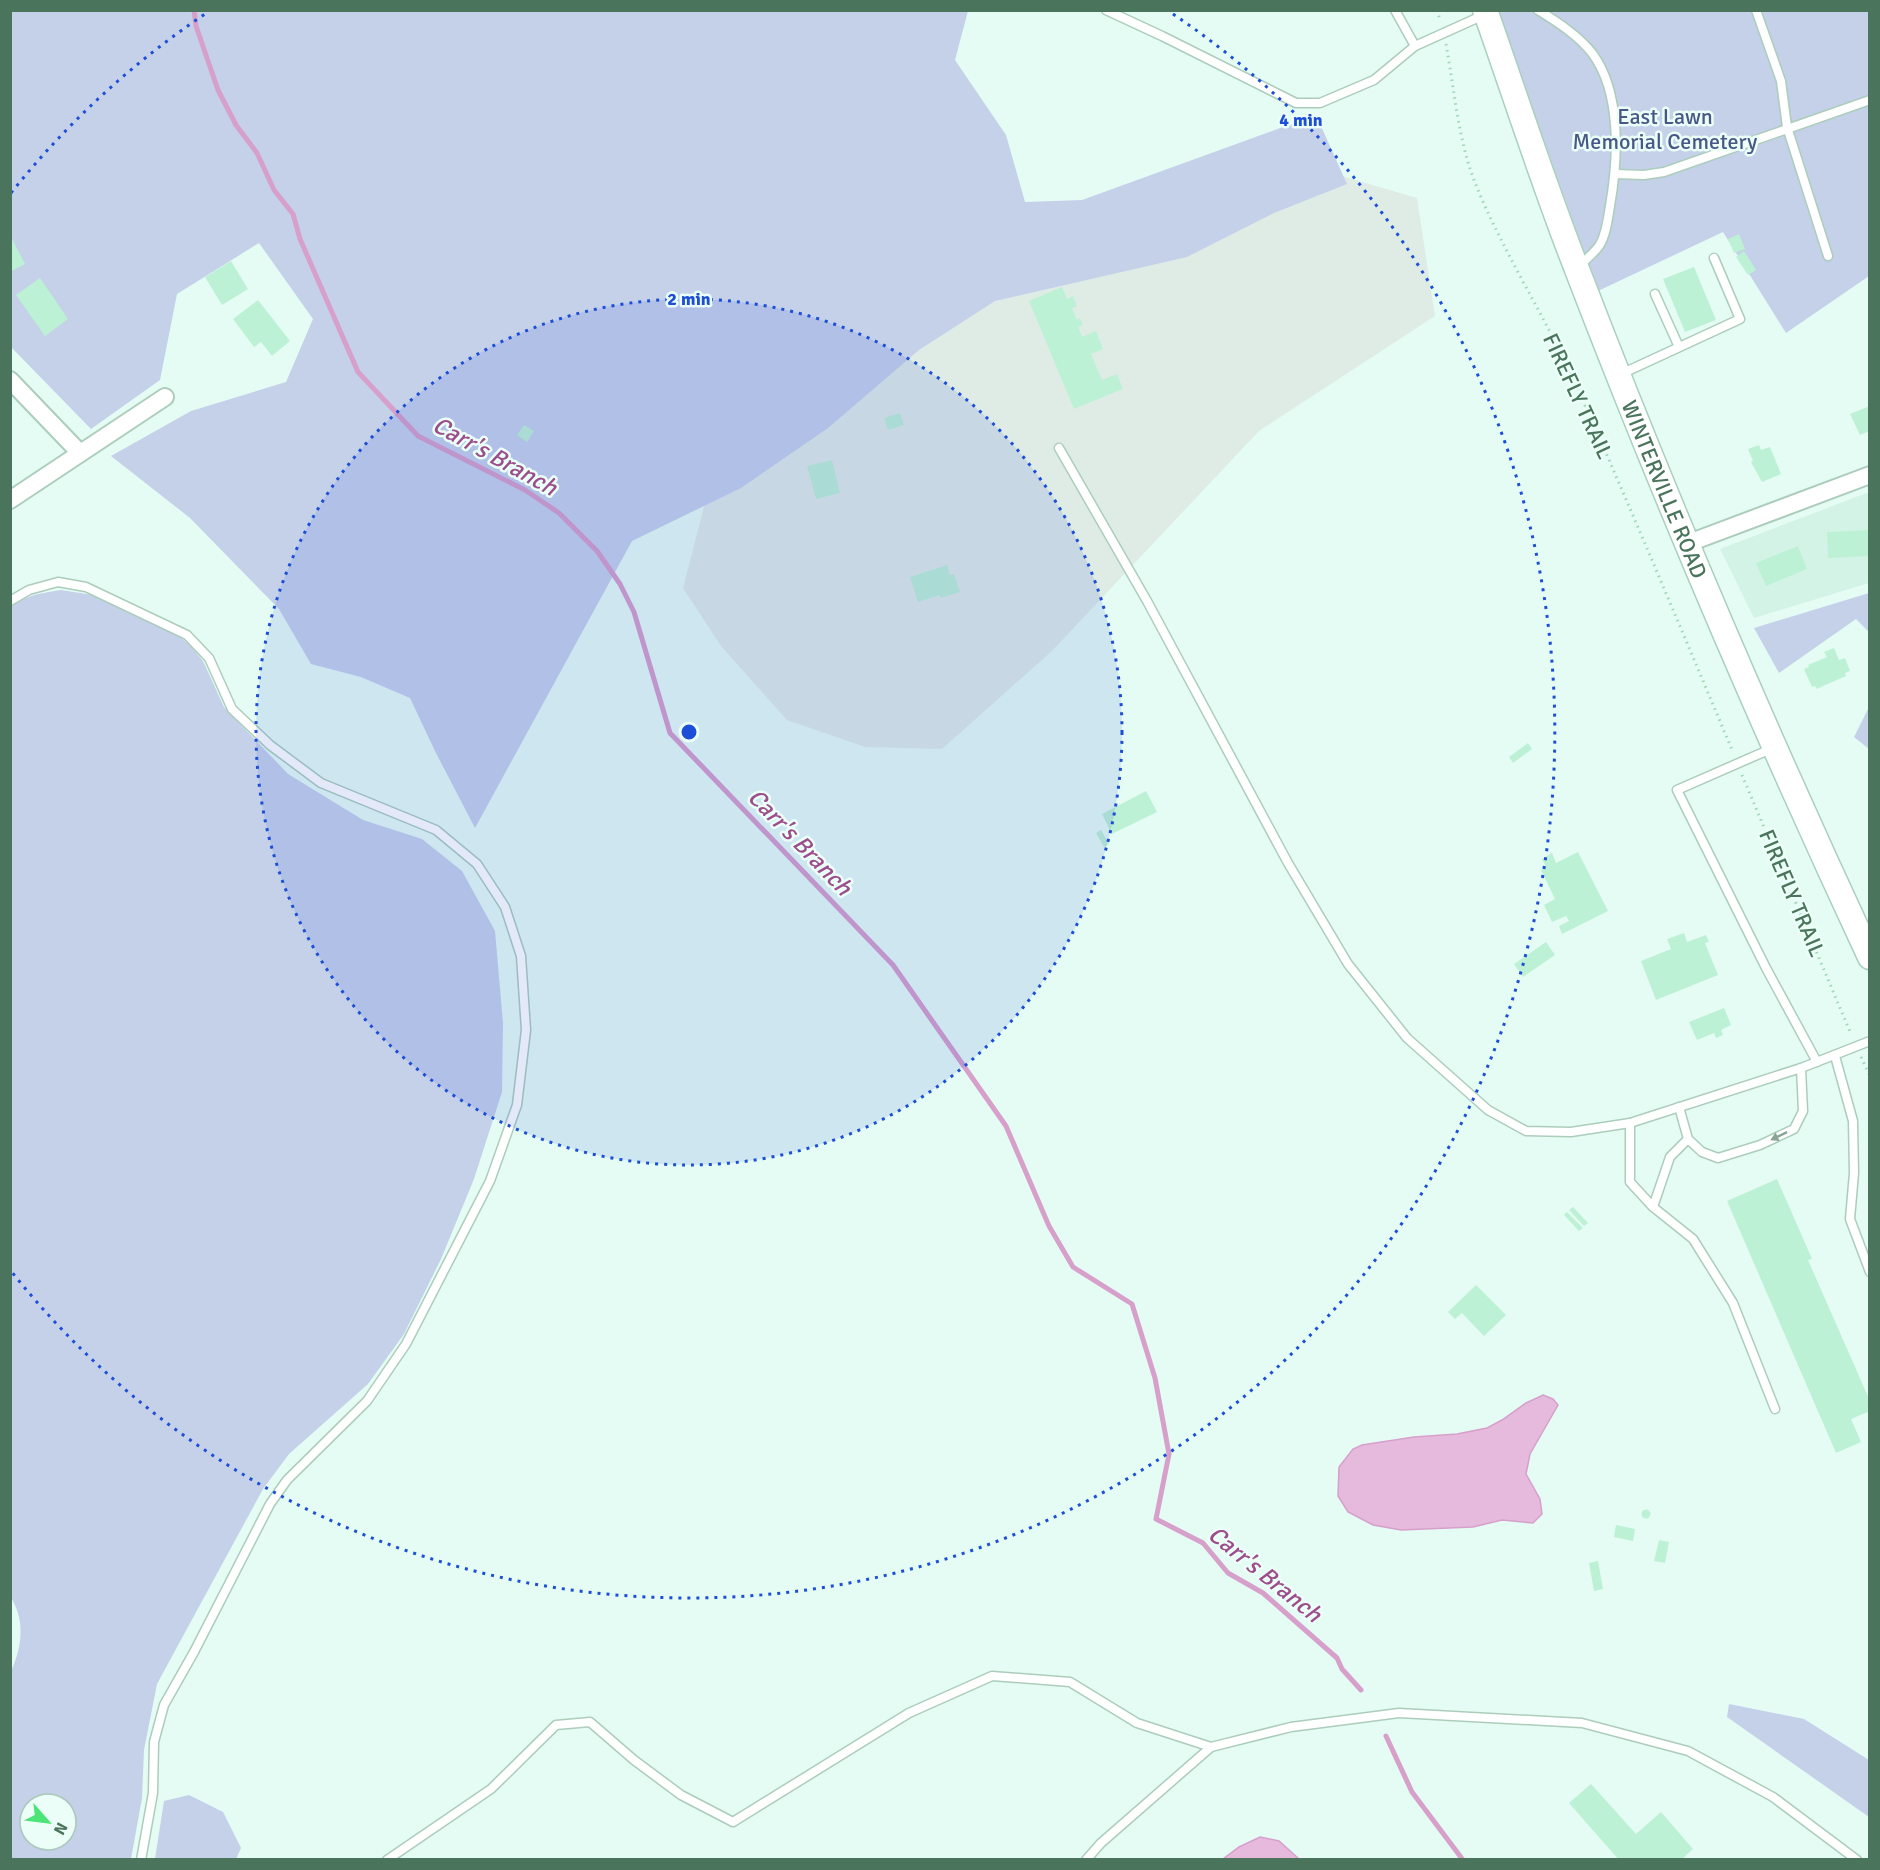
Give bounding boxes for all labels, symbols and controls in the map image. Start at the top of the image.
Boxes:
park label: East Lawn Memorial Cemetery [1573,103,1758,155]
text: 4 min [1279,109,1323,131]
text: 2 min [667,288,711,310]
street label: FIREFLY TRAIL [1537,329,1619,463]
street label: WINTERVILLE ROAD [1616,396,1713,582]
water label: Carr's Branch [428,410,563,503]
centre of rings [679,722,699,742]
water label: Carr's Branch [742,782,859,902]
street label: FIREFLY TRAIL [1753,825,1831,961]
one-way arrow [1770,1130,1788,1140]
water label: Carr's Branch [1202,1519,1329,1629]
north arrow [18,1792,78,1852]
text: N [49,1819,72,1838]

